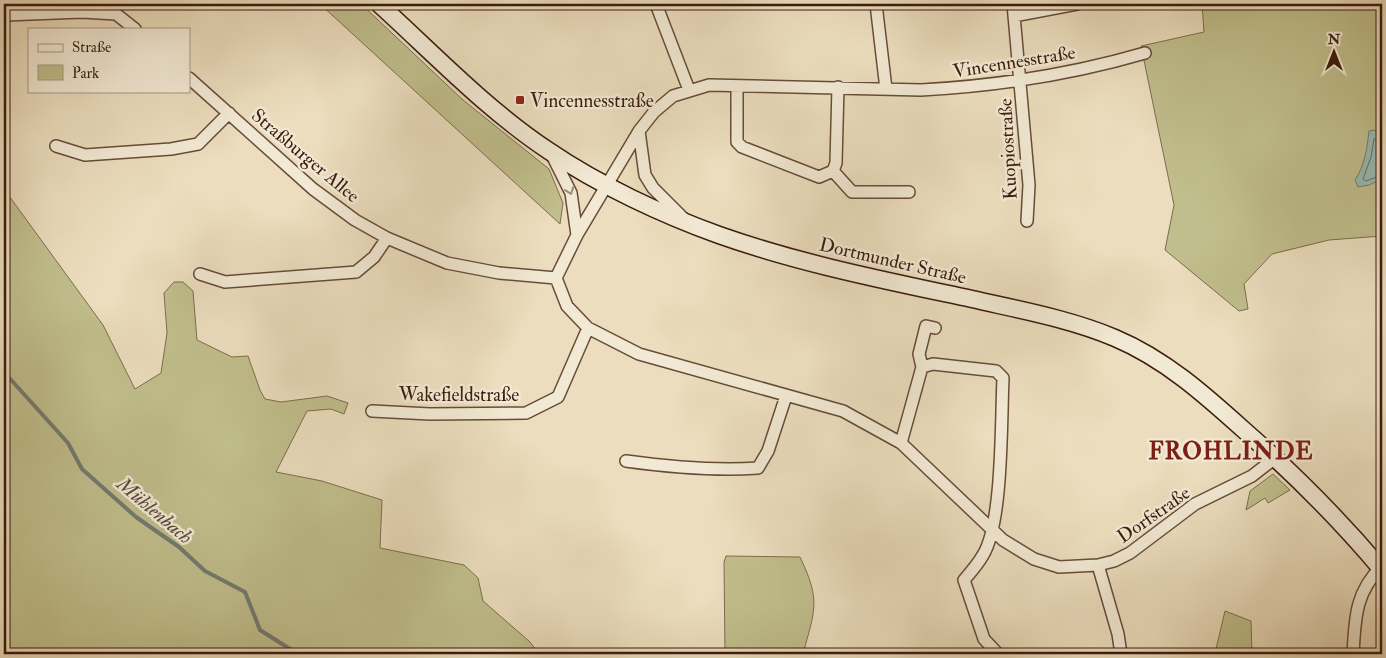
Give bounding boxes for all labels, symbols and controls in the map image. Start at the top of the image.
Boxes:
legend [28,28,190,92]
north arrow [1308,28,1358,78]
text: N [1327,31,1341,48]
text: Straße [72,38,111,57]
street label: Vincennesstraße [951,40,1077,84]
text: Park [72,64,99,83]
place label: Vincennesstraße [530,89,654,113]
marker: Vincennesstraße [514,94,526,106]
street label: Kuopiostraße [993,98,1024,200]
street label: Straßburger Allee [246,104,364,208]
one-way arrow [564,187,574,195]
street label: Dortmunder Straße [817,232,969,290]
street label: Wakefieldstraße [398,383,519,407]
district label: FROHLINDE [1149,436,1313,467]
water label: Mühlenbach [111,471,198,549]
street label: Dorfstraße [1112,481,1195,549]

